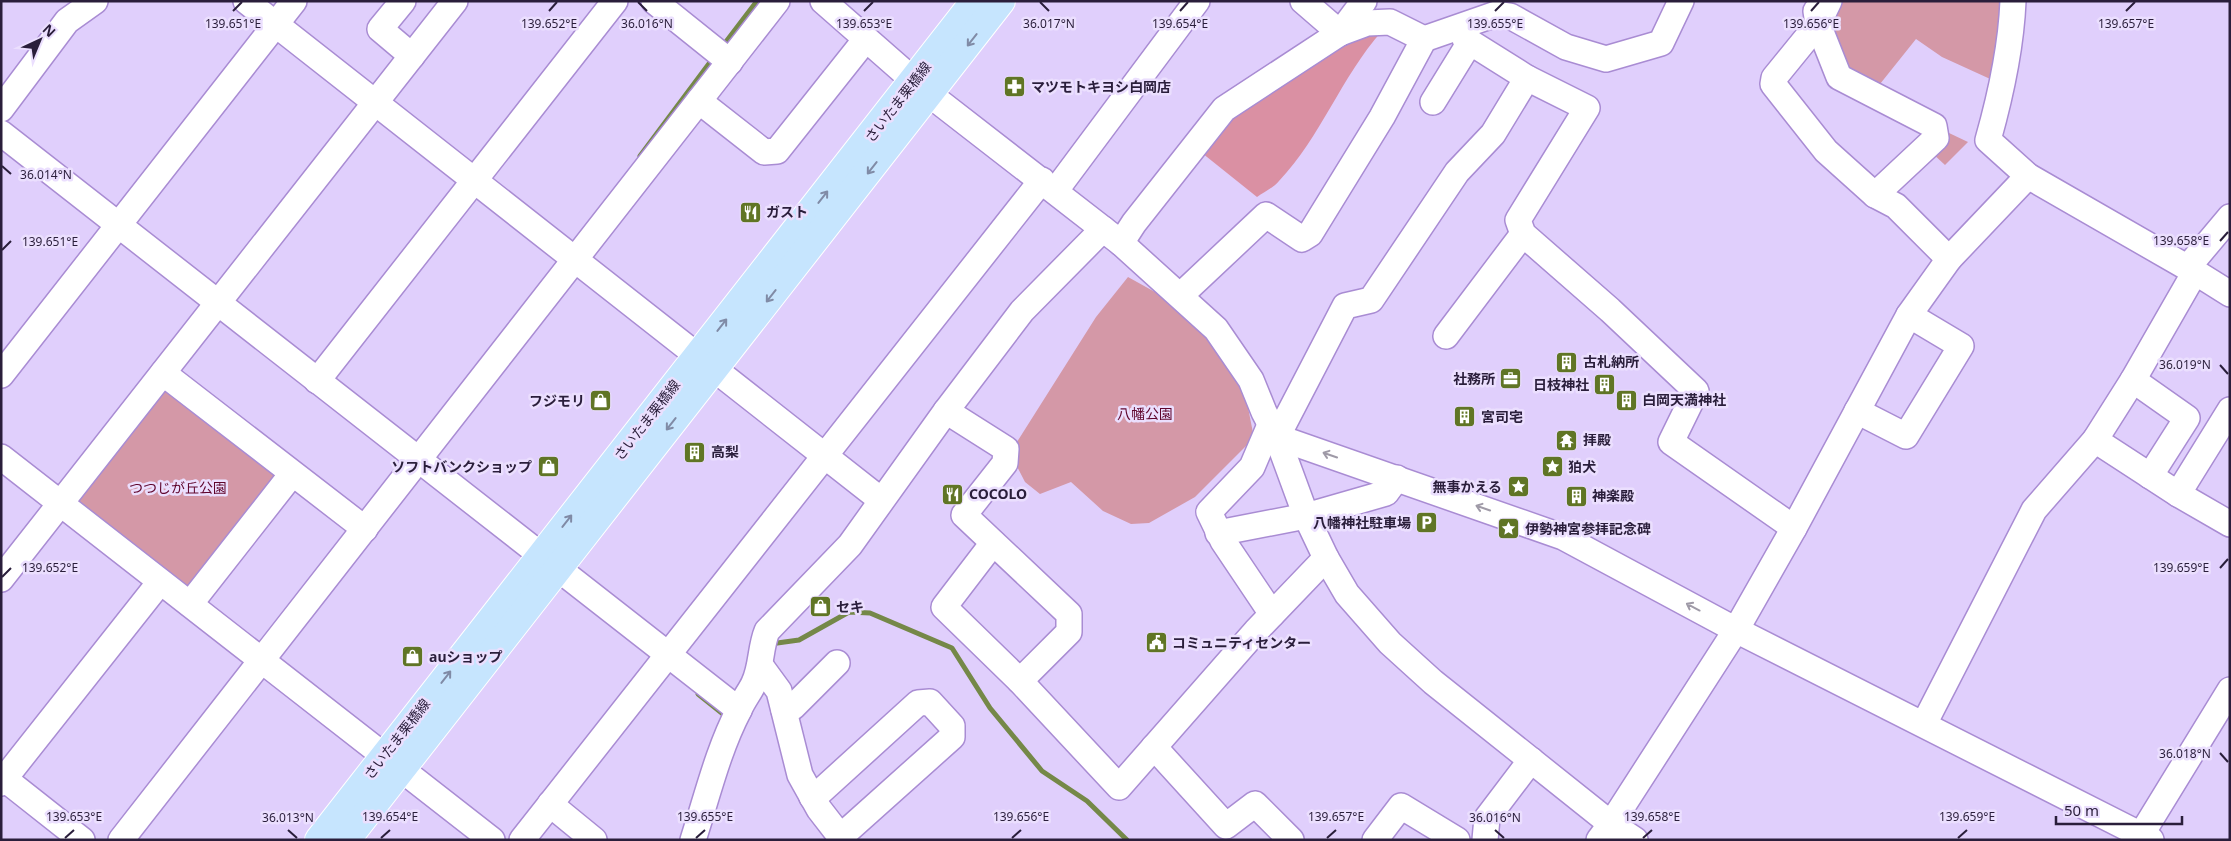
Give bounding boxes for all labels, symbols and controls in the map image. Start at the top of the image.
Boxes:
north arrow [15,15,65,65]
text: 139.651°E [205,15,261,32]
text: 139.652°E [521,15,577,32]
text: 36.016°N [621,15,673,32]
text: 139.653°E [836,15,892,32]
text: 36.017°N [1023,15,1075,32]
text: 139.654°E [1152,15,1208,32]
text: 139.655°E [1467,15,1523,32]
text: 139.656°E [1783,15,1839,32]
text: 139.657°E [2098,15,2154,32]
text: N [39,19,60,41]
one-way arrow [966,33,977,46]
street label: さいたま栗橋線 [860,57,935,146]
pharmacy icon: マツモトキヨシ白岡店 [1003,75,1027,99]
place label: マツモトキヨシ白岡店 [1031,77,1171,96]
one-way arrow [866,161,877,174]
text: 36.014°N [20,166,72,183]
one-way arrow [817,191,828,204]
restaurant icon: ガスト [738,200,762,224]
place label: ガスト [766,202,808,221]
text: 139.658°E [2153,232,2209,249]
text: 139.651°E [22,233,78,250]
one-way arrow [766,289,777,302]
one-way arrow [717,318,727,332]
building icon: 古札納所 [1555,350,1579,374]
place label: 古札納所 [1583,352,1639,371]
text: 36.019°N [2159,356,2211,373]
office icon: 社務所 [1499,367,1523,391]
place label: 社務所 [1453,369,1495,388]
building icon: 日枝神社 [1593,373,1617,397]
street label: さいたま栗橋線 [609,375,684,464]
place label: 日枝神社 [1533,375,1589,394]
building icon: 白岡天満神社 [1614,388,1638,412]
shop icon: フジモリ [589,389,613,413]
place label: 白岡天満神社 [1642,390,1726,409]
place label: フジモリ [529,391,585,410]
park label: 八幡公園 [1117,404,1173,423]
building icon: 宮司宅 [1453,405,1477,429]
place label: 宮司宅 [1481,407,1523,426]
one-way arrow [666,417,676,431]
temple icon: 拝殿 [1555,428,1579,452]
place label: 拝殿 [1583,430,1611,449]
building icon: 高梨 [683,440,707,464]
place label: 高梨 [711,442,739,461]
one-way arrow [1322,450,1338,459]
shop icon: ソフトバンクショップ [536,455,560,479]
place icon: 狛犬 [1540,455,1564,479]
place label: ソフトバンクショップ [391,457,532,476]
place label: 狛犬 [1568,457,1596,476]
place icon: 無事かえる [1506,475,1530,499]
place label: 無事かえる [1432,477,1502,496]
park label: つつじが丘公園 [129,478,227,497]
restaurant icon: COCOLO [941,482,965,506]
place label: COCOLO [969,484,1027,503]
building icon: 神楽殿 [1564,484,1588,508]
place label: 神楽殿 [1592,486,1634,505]
one-way arrow [1476,503,1491,512]
parking icon: 八幡神社駐車場 [1415,511,1439,535]
place label: 八幡神社駐車場 [1313,513,1411,532]
one-way arrow [562,515,573,528]
place icon: 伊勢神宮参拝記念碑 [1497,517,1521,541]
place label: 伊勢神宮参拝記念碑 [1525,519,1651,538]
text: 139.652°E [22,559,78,576]
text: 139.659°E [2153,559,2209,576]
shop icon: セキ [808,595,832,619]
place label: セキ [836,597,864,616]
one-way arrow [1686,602,1701,611]
public building icon: コミュニティセンター [1144,631,1168,655]
place label: コミュニティセンター [1172,633,1311,652]
shop icon: auショップ [401,645,425,669]
place label: auショップ [429,647,503,666]
one-way arrow [440,671,451,684]
street label: さいたま栗橋線 [359,694,434,783]
text: 36.018°N [2159,745,2211,762]
scale bar [2056,794,2182,826]
text: 50 m [2064,800,2099,820]
text: 139.653°E [46,808,102,825]
text: 139.654°E [362,808,418,825]
text: 139.655°E [677,808,733,825]
text: 139.656°E [993,808,1049,825]
text: 139.657°E [1308,808,1364,825]
text: 139.658°E [1624,808,1680,825]
text: 139.659°E [1939,808,1995,825]
text: 36.013°N [262,809,314,826]
text: 36.016°N [1469,809,1521,826]

